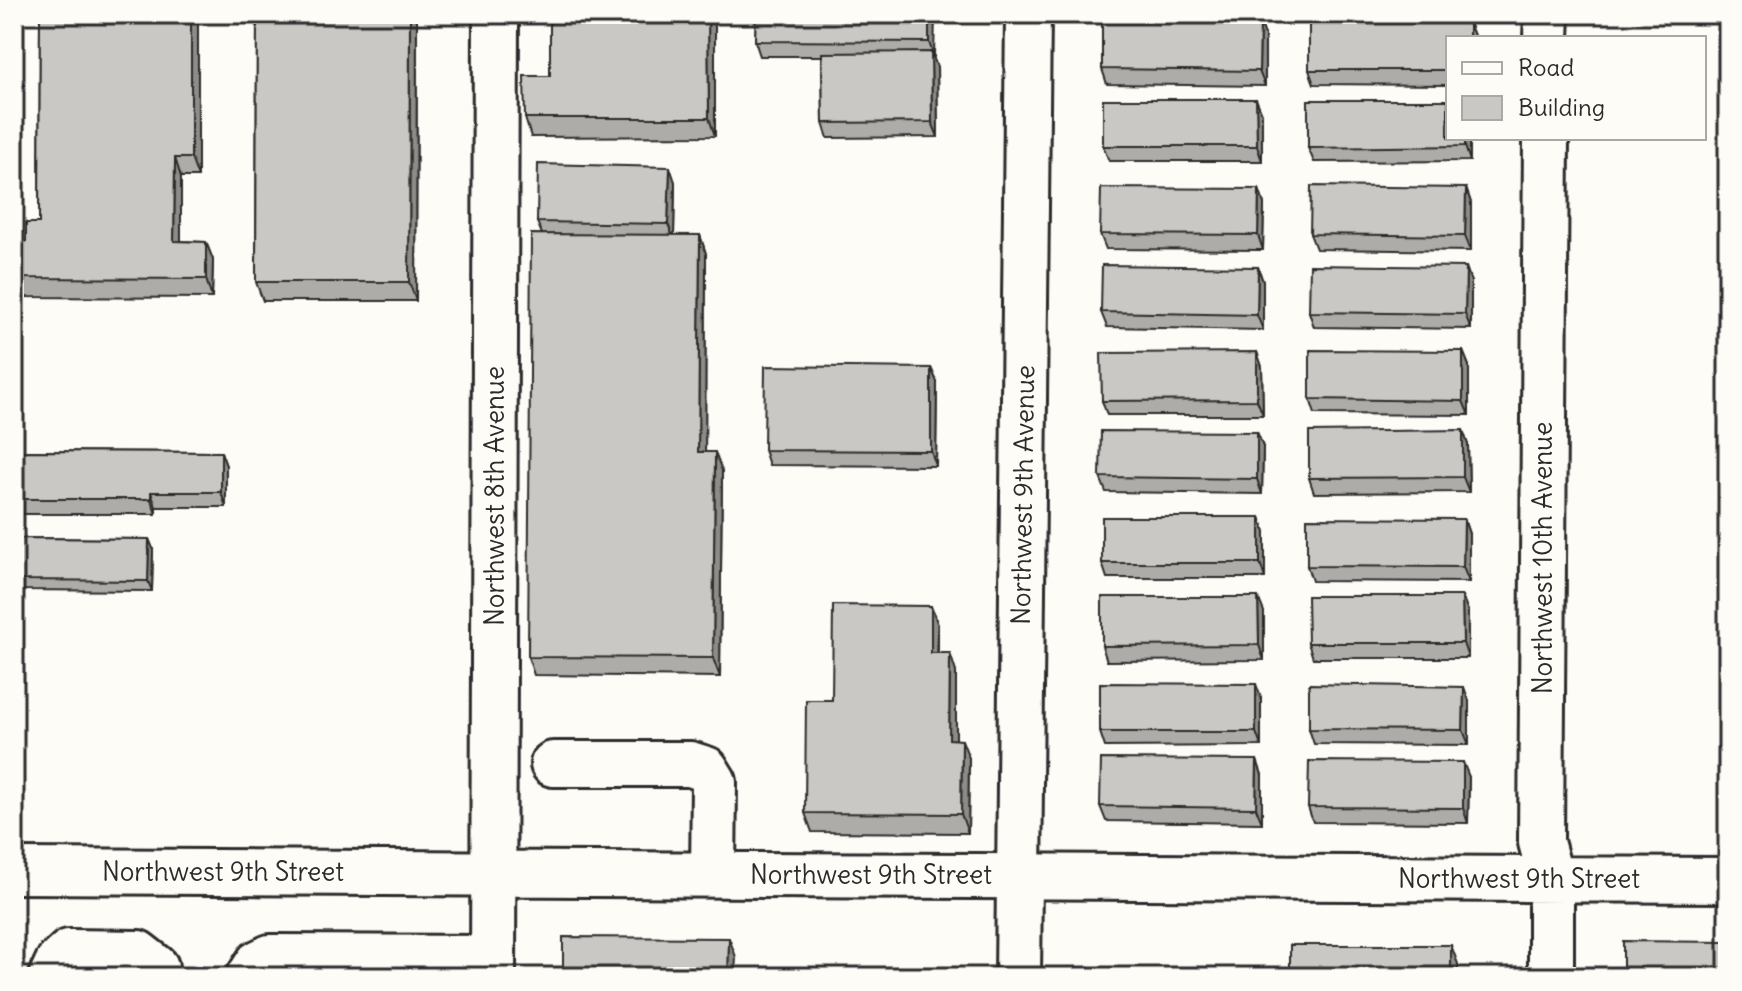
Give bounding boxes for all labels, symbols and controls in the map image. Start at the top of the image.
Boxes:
legend [1446,36,1706,140]
text: Road [1518,52,1574,82]
text: Building [1518,92,1605,122]
street label: Northwest 9th Avenue [1004,365,1041,625]
street label: Northwest 8th Avenue [478,366,511,626]
street label: Northwest 10th Avenue [1526,422,1559,694]
street label: Northwest 9th Street [102,855,344,888]
street label: Northwest 9th Street [750,858,992,891]
street label: Northwest 9th Street [1398,862,1640,895]

